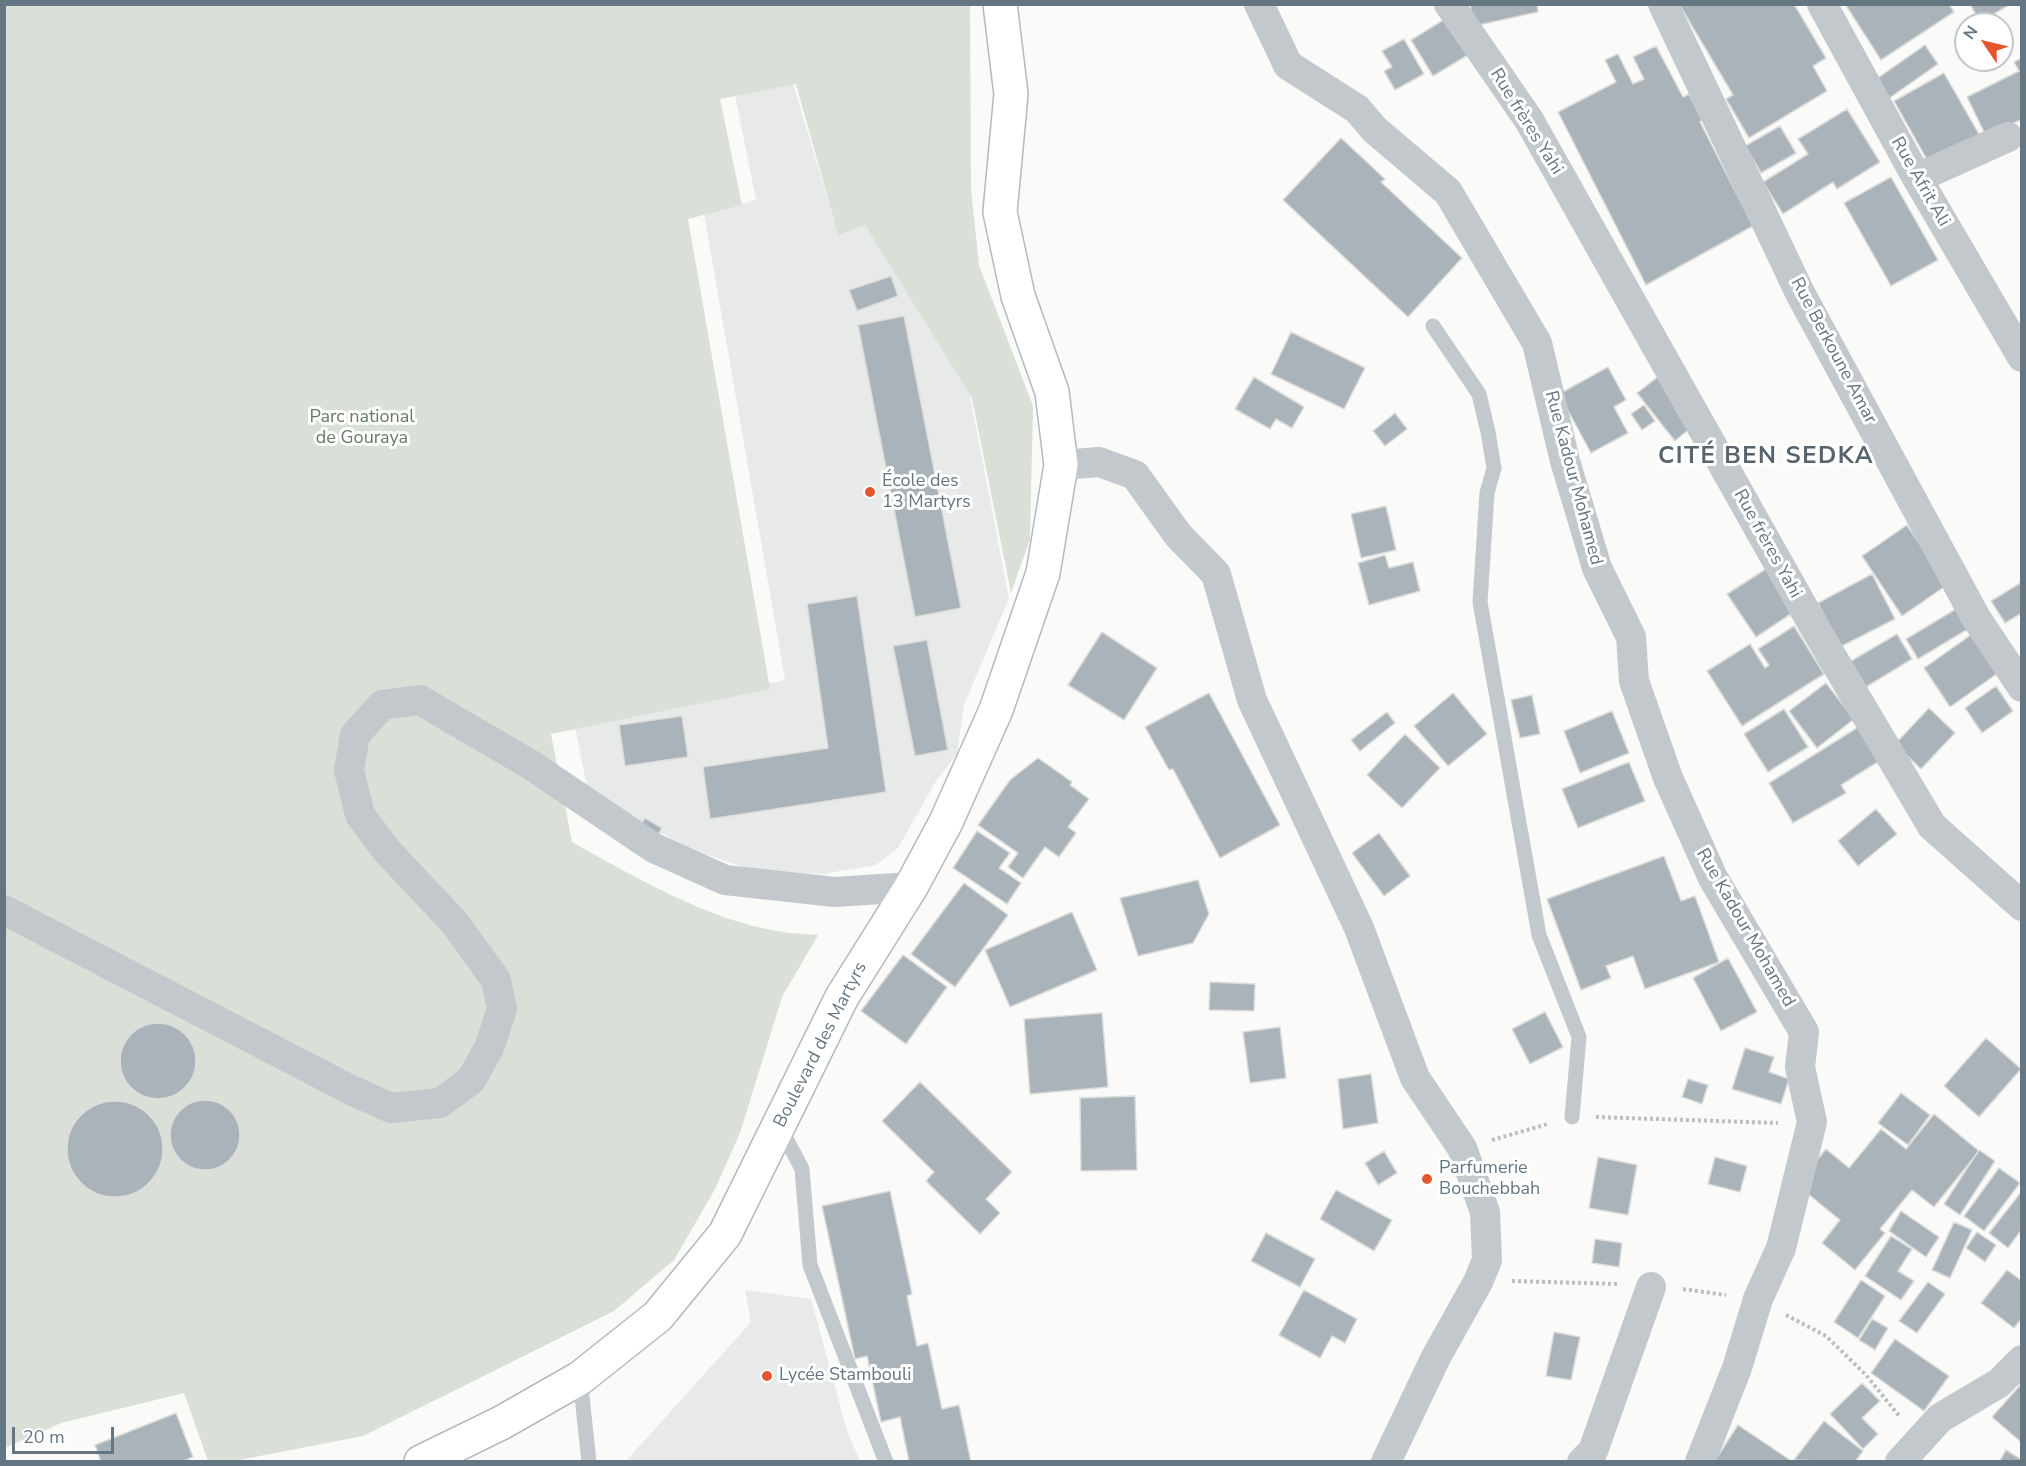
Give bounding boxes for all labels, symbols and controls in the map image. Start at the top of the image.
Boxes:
north arrow [1954,12,2014,72]
text: N [1958,22,1983,44]
street label: Rue frères Yahi [1485,65,1567,179]
street label: Rue Afrit Ali [1886,134,1954,230]
street label: Rue Berkoune Amar [1785,274,1881,428]
street label: Rue Kadour Mohamed [1539,389,1607,567]
park label: Parc national de Gouraya [309,407,415,450]
district label: CITÉ BEN SEDKA [1658,443,1874,471]
place label: École des 13 Martyrs [882,471,971,514]
marker: École des 13 Martyrs [863,485,877,499]
street label: Rue frères Yahi [1728,486,1806,602]
street label: Rue Kadour Mohamed [1691,845,1799,1011]
street label: Boulevard des Martyrs [770,959,872,1131]
place label: Parfumerie Bouchebbah [1439,1158,1540,1200]
marker: Parfumerie Bouchebbah [1420,1172,1434,1186]
place label: Lycée Stambouli [779,1365,911,1387]
marker: Lycée Stambouli [760,1369,774,1383]
scale bar [15,1415,117,1453]
text: 20 m [23,1425,65,1449]

